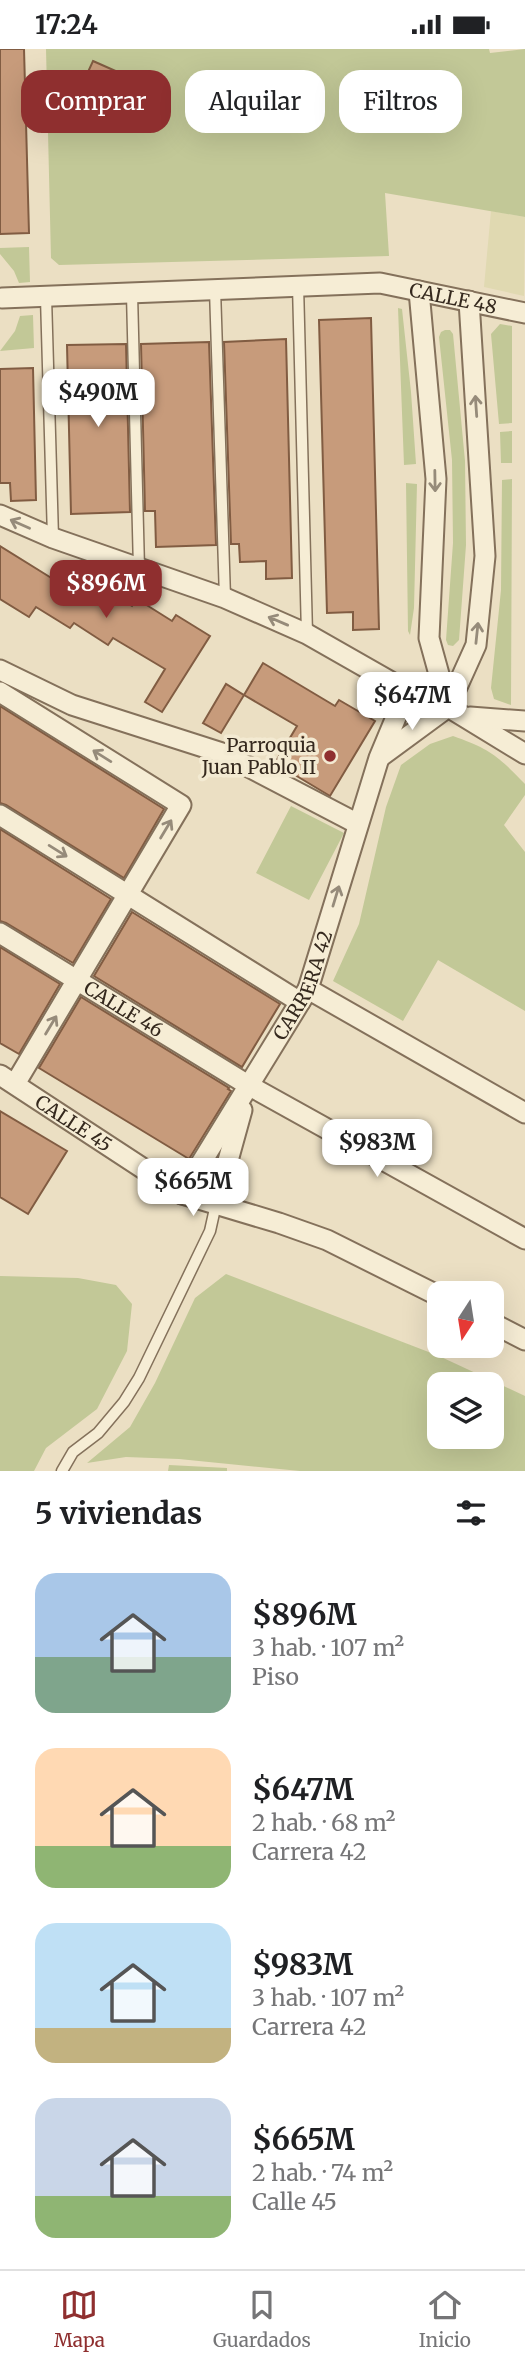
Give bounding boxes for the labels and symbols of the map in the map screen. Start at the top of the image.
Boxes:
street label: CALLE 48 [407,277,499,319]
pin: $490M [49,369,147,429]
one-way arrow [469,395,482,418]
one-way arrow [428,469,442,492]
one-way arrow [10,517,31,530]
pin: $896M [57,561,155,620]
one-way arrow [268,614,290,627]
one-way arrow [471,622,484,645]
pin: $647M [363,673,461,732]
place label: Parroquia Juan Pablo II [201,733,316,779]
one-way arrow [93,748,113,762]
marker: Parroquia Juan Pablo II [322,748,338,764]
one-way arrow [160,820,174,840]
one-way arrow [48,844,68,858]
one-way arrow [330,886,343,908]
street label: CARRERA 42 [268,928,337,1044]
street label: CALLE 46 [80,975,168,1042]
one-way arrow [44,1016,58,1036]
street label: CALLE 45 [31,1089,117,1157]
pin: $983M [328,1119,426,1179]
pin: $665M [144,1159,242,1218]
north arrow [427,1281,504,1358]

